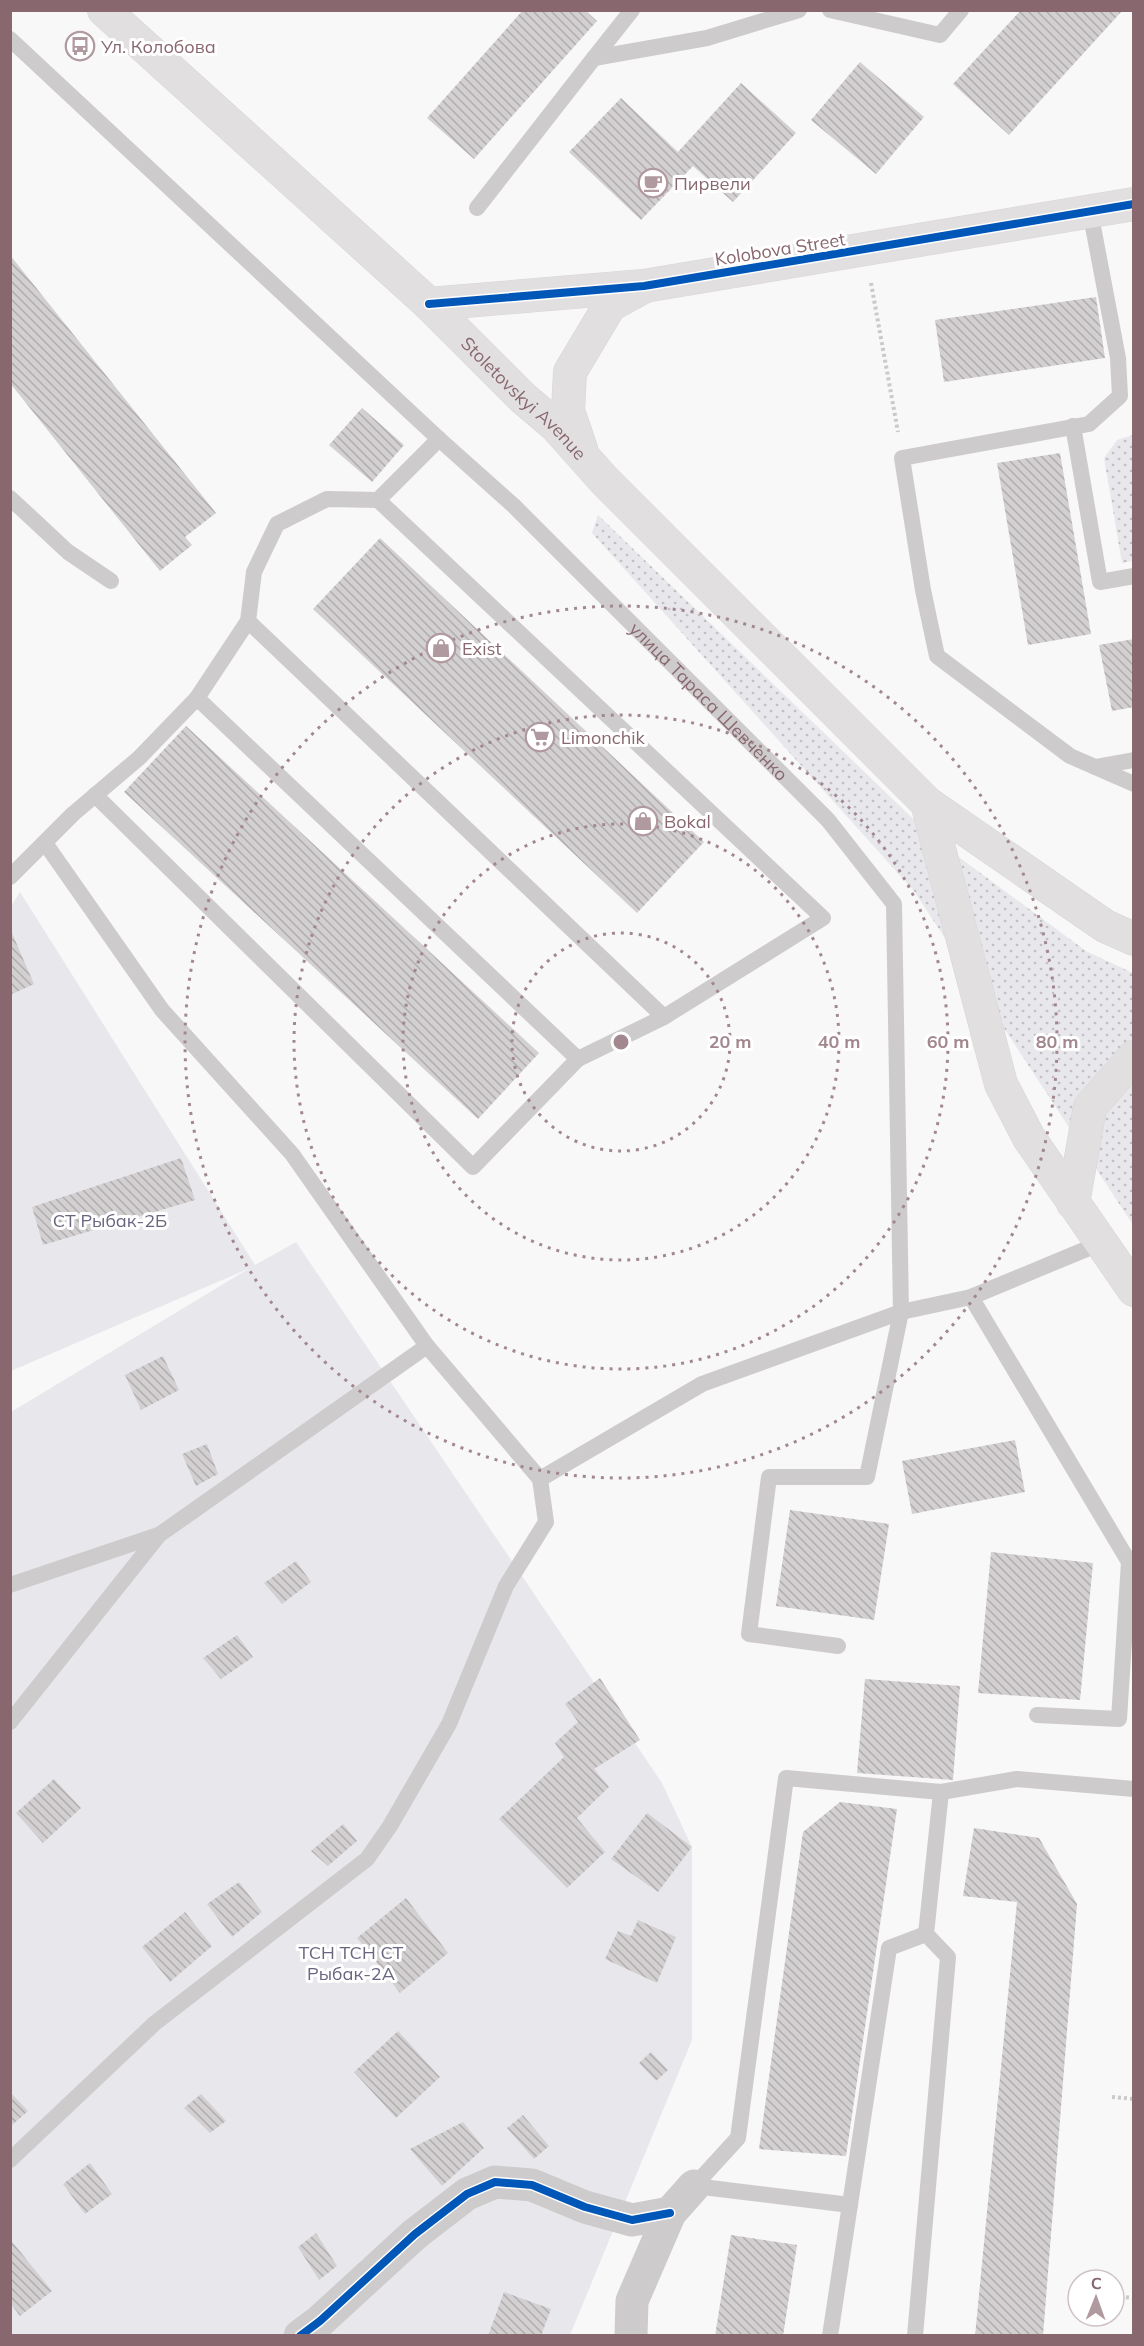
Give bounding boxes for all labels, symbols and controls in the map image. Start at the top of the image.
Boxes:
bus stop icon: Ул. Колобова [64,30,96,62]
place label: Ул. Колобова [100,35,216,58]
cafe icon: Пирвели [637,167,669,199]
place label: Пирвели [674,172,751,195]
street label: Kolobova Street [713,227,847,271]
street label: Stoletovskyi Avenue [456,331,592,464]
street label: улица Тараса Шевченко [625,617,793,785]
shop icon: Exist [425,632,457,664]
place label: Exist [462,637,502,660]
supermarket icon: Limonchik [524,721,556,753]
place label: Limonchik [561,726,645,749]
shop icon: Bokal [627,805,659,837]
place label: Bokal [664,810,711,833]
text: 20 m [709,1030,751,1053]
text: 40 m [818,1030,860,1053]
text: 60 m [927,1030,969,1053]
text: 80 m [1036,1030,1078,1053]
centre of rings [611,1032,631,1052]
park label: СТ Рыбак-2Б [53,1209,167,1232]
park label: ТСН ТСН СТ Рыбак-2А [299,1941,404,1985]
north arrow [1066,2268,1126,2328]
text: С [1091,2273,1102,2293]

